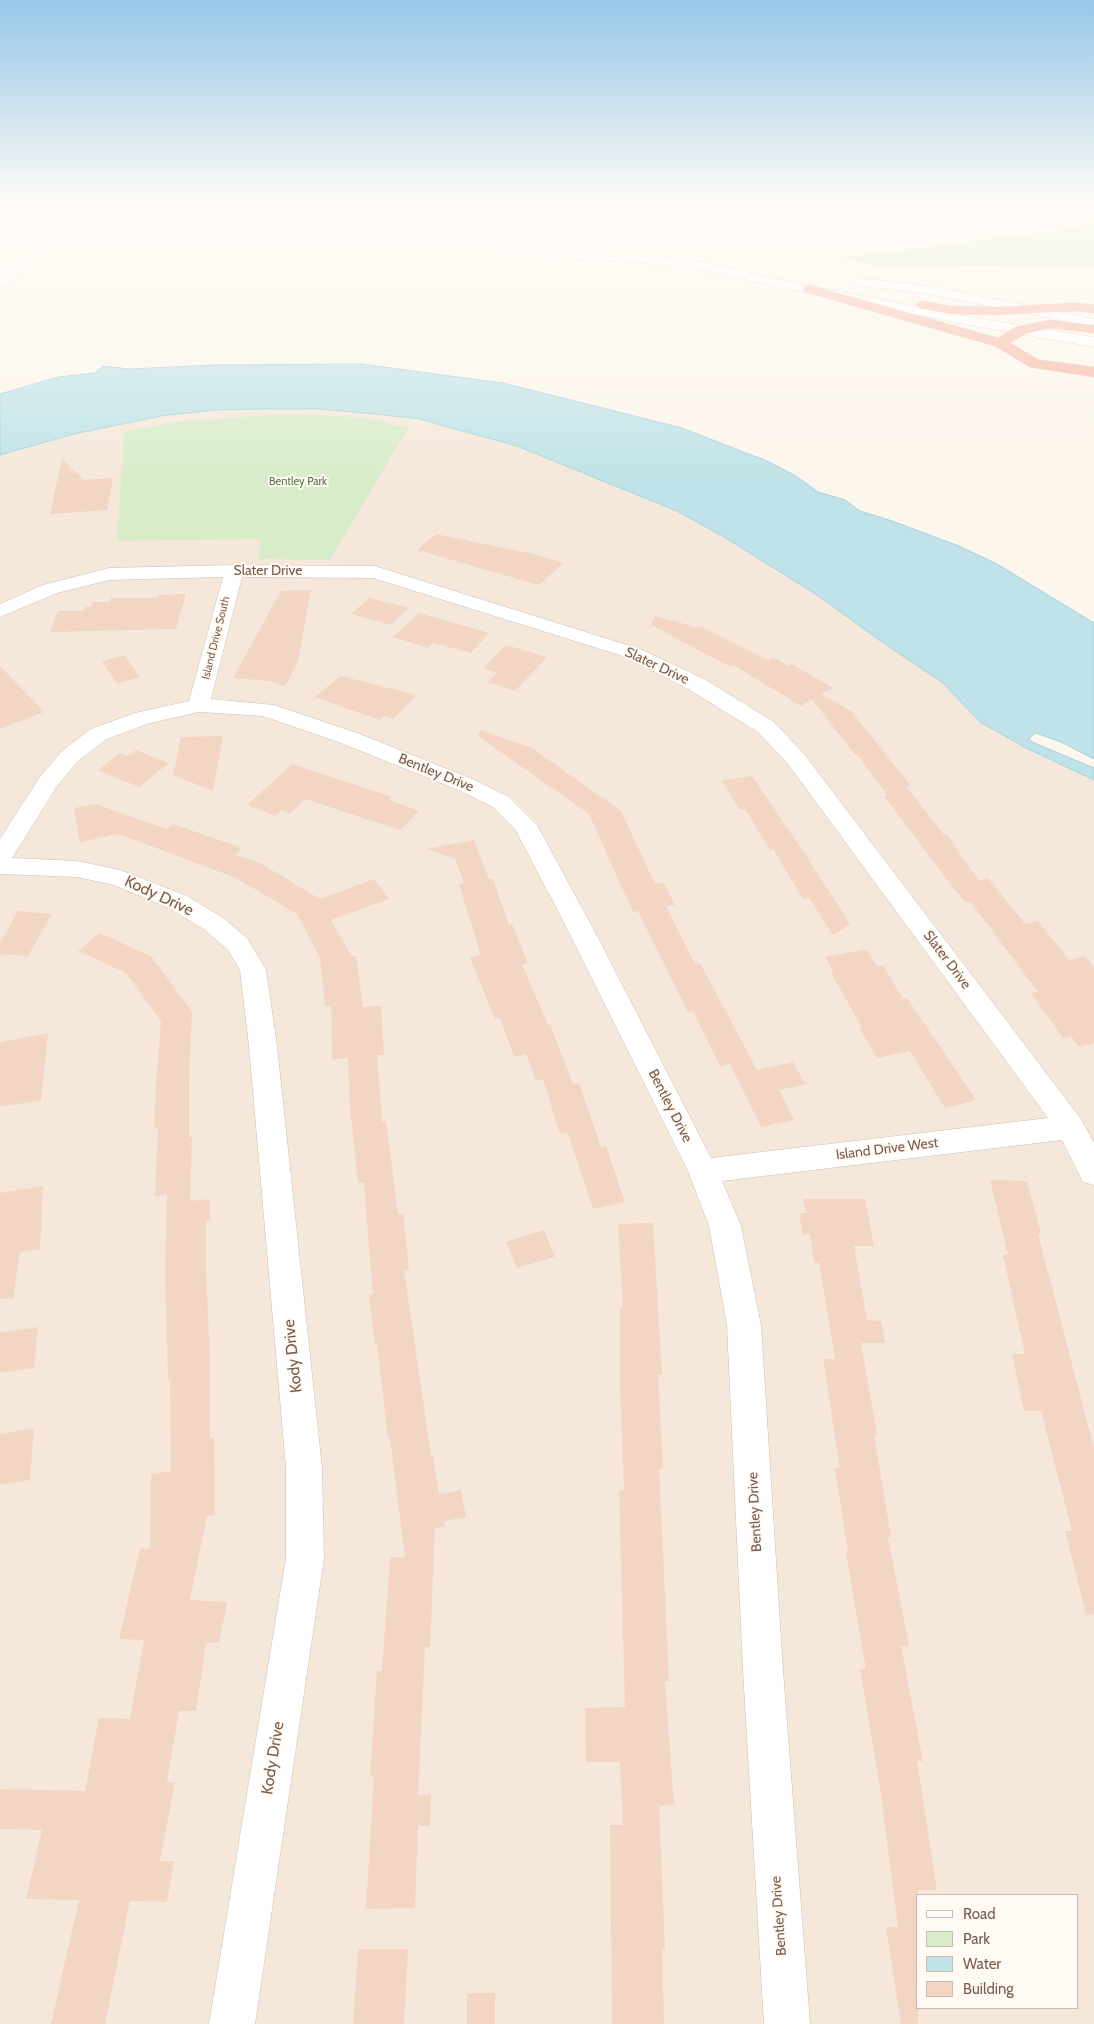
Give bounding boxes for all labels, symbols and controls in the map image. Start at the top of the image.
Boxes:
park label: Bentley Park [269,475,327,489]
street label: Slater Drive [234,563,302,579]
street label: Island Drive South [199,595,233,681]
street label: Slater Drive [622,644,692,688]
street label: Bentley Drive [396,750,476,796]
street label: Kody Drive [122,872,196,920]
street label: Slater Drive [920,927,974,993]
street label: Bentley Drive [644,1067,696,1145]
street label: Island Drive West [835,1134,939,1164]
street label: Kody Drive [280,1318,306,1394]
street label: Bentley Drive [745,1472,765,1552]
street label: Kody Drive [258,1720,288,1796]
street label: Bentley Drive [768,1876,790,1956]
legend [916,1894,1079,2009]
text: Road [963,1905,996,1923]
text: Park [963,1930,990,1948]
text: Water [963,1955,1001,1973]
text: Building [963,1980,1014,1998]

